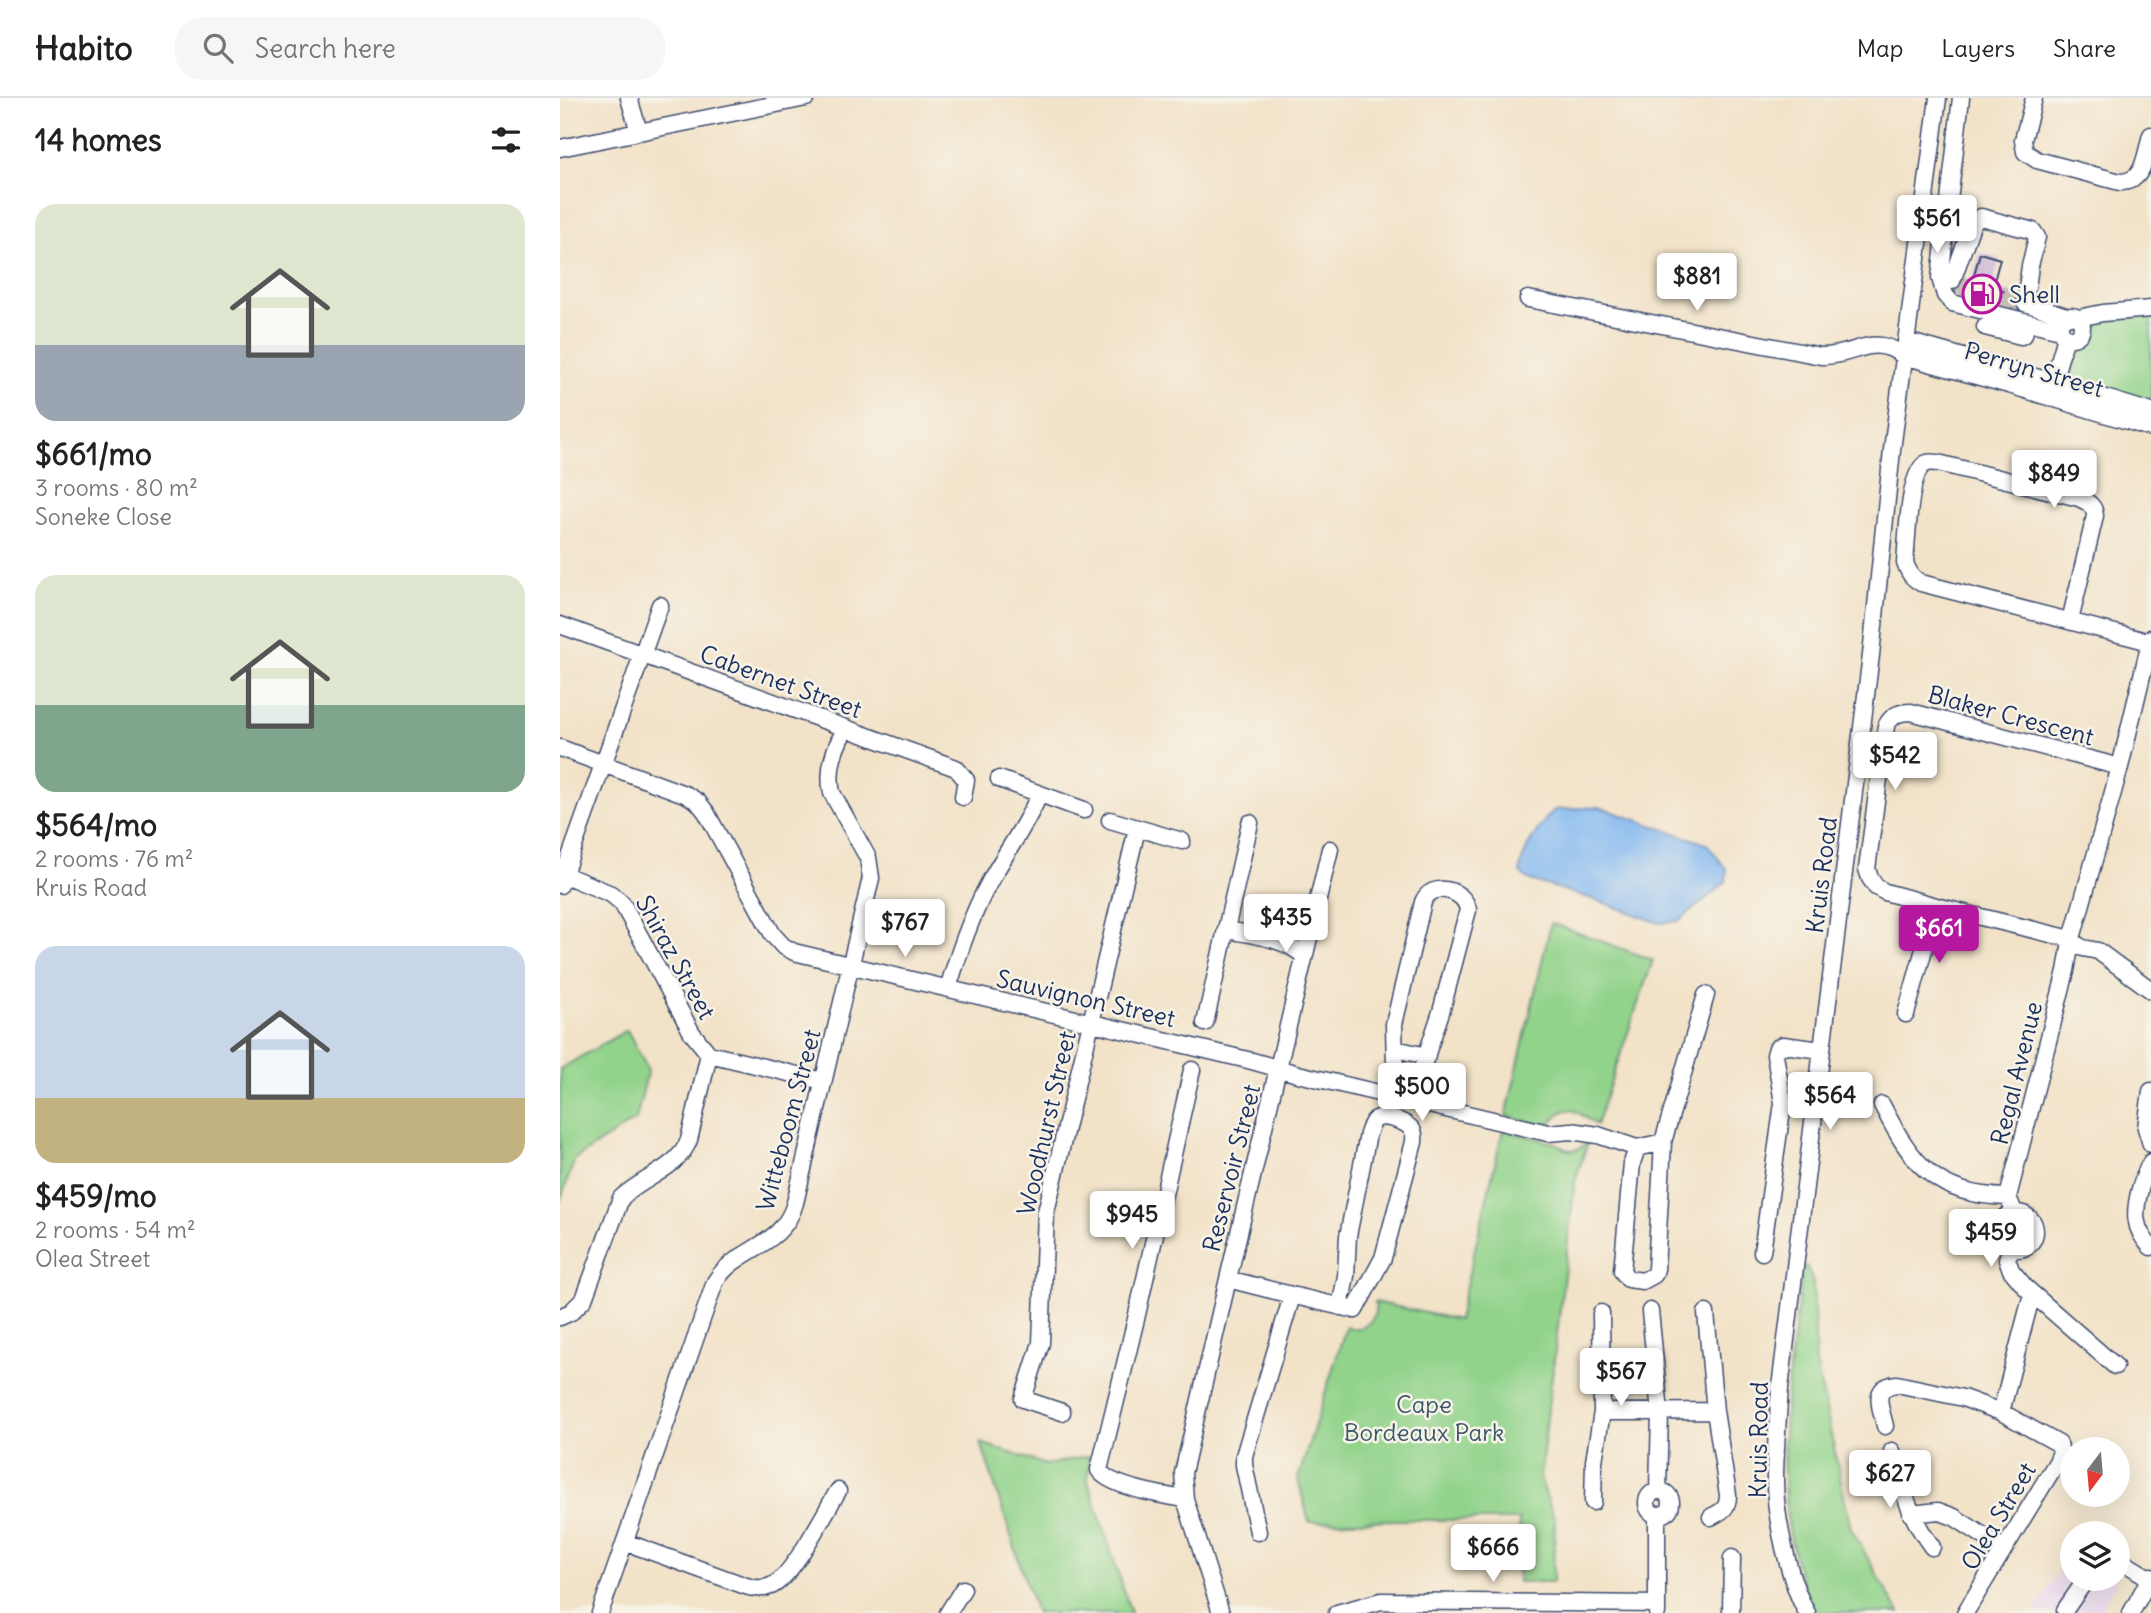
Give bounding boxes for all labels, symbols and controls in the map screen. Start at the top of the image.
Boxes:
search box [175,17,665,80]
text: Habito [35,27,133,69]
icon: search [199,29,237,67]
text: Search here [255,32,396,65]
text: Map [1857,33,1903,63]
text: Layers [1941,33,2015,63]
text: Share [2053,33,2116,63]
text: 14 homes [35,121,162,159]
icon: filters [487,121,525,159]
pin: $561 [1896,195,1978,255]
text: $561 [1913,203,1961,232]
icon: home [217,250,343,376]
pin: $881 [1656,254,1738,313]
text: $881 [1673,261,1721,290]
fuel station icon: Shell [1961,273,2003,315]
place label: Shell [2009,279,2060,309]
street label: Perryn Street [1961,335,2107,403]
text: $661/mo [35,435,152,473]
pin: $849 [2013,450,2095,510]
text: $849 [2028,458,2080,487]
text: 3 rooms · 80 m² [35,473,198,502]
text: Soneke Close [35,502,172,531]
icon: home [217,621,343,747]
street label: Cabernet Street [696,638,866,724]
street label: Blaker Crescent [1925,678,2097,752]
pin: $542 [1854,732,1936,792]
text: $542 [1869,740,1921,769]
text: $564/mo [35,806,157,844]
street label: Kruis Road [1799,815,1843,935]
text: 2 rooms · 76 m² [35,844,193,873]
text: Kruis Road [35,873,147,902]
street label: Shiraz Street [630,890,722,1024]
pin: $435 [1245,894,1327,954]
pin: $767 [864,900,946,959]
text: $435 [1260,902,1312,931]
pin: $661 [1898,906,1980,965]
text: $767 [881,907,929,936]
text: $661 [1915,913,1963,942]
street label: Sauvignon Street [994,963,1178,1033]
icon: home [217,992,343,1118]
street label: Regal Avenue [1984,998,2048,1148]
street label: Witteboom Street [749,1026,827,1214]
street label: Woodhurst Street [1010,1028,1082,1218]
pin: $500 [1381,1063,1463,1123]
text: $500 [1394,1071,1450,1100]
pin: $564 [1789,1072,1871,1132]
text: $564 [1804,1080,1856,1109]
street label: Reservoir Street [1196,1081,1266,1255]
text: $459/mo [35,1177,157,1215]
pin: $945 [1091,1192,1173,1251]
text: $945 [1106,1199,1158,1228]
pin: $459 [1950,1210,2032,1269]
text: 2 rooms · 54 m² [35,1215,196,1244]
text: $459 [1965,1217,2017,1246]
text: Olea Street [35,1244,150,1273]
pin: $567 [1580,1348,1662,1408]
text: $567 [1596,1356,1646,1385]
street label: Kruis Road [1742,1381,1774,1499]
park label: Cape Bordeaux Park [1344,1389,1504,1447]
north arrow [2060,1437,2130,1507]
map controls [2060,1437,2130,1591]
pin: $627 [1849,1450,1931,1510]
street label: Olea Street [1954,1457,2042,1575]
text: $627 [1865,1458,1915,1487]
button: layers [2060,1521,2130,1591]
pin: $666 [1452,1524,1534,1584]
text: $666 [1467,1532,1519,1561]

